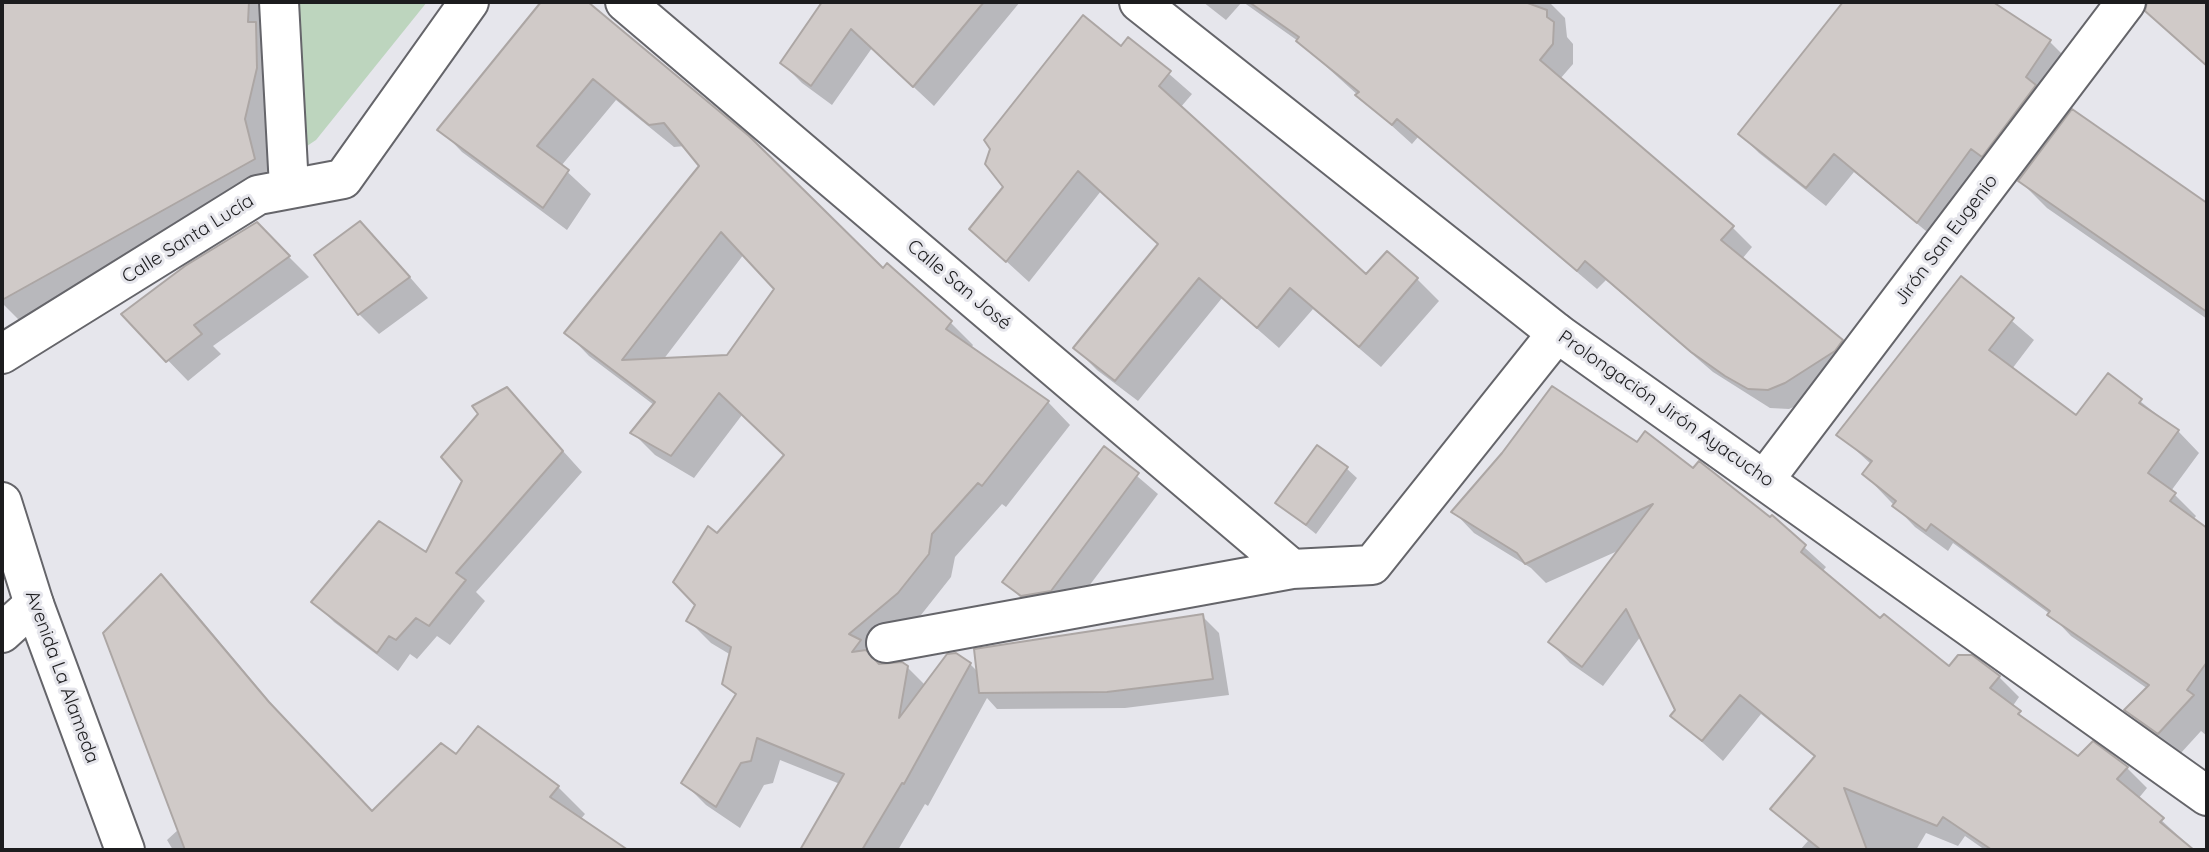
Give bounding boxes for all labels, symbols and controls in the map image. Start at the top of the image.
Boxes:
street label: Jirón San Eugenio [1889,170,2003,310]
street label: Calle Santa Lucía [118,189,258,289]
street label: Calle San José [902,235,1016,335]
street label: Prolongación Jirón Ayacucho [1554,326,1778,492]
street label: Avenida La Alameda [20,588,104,766]

